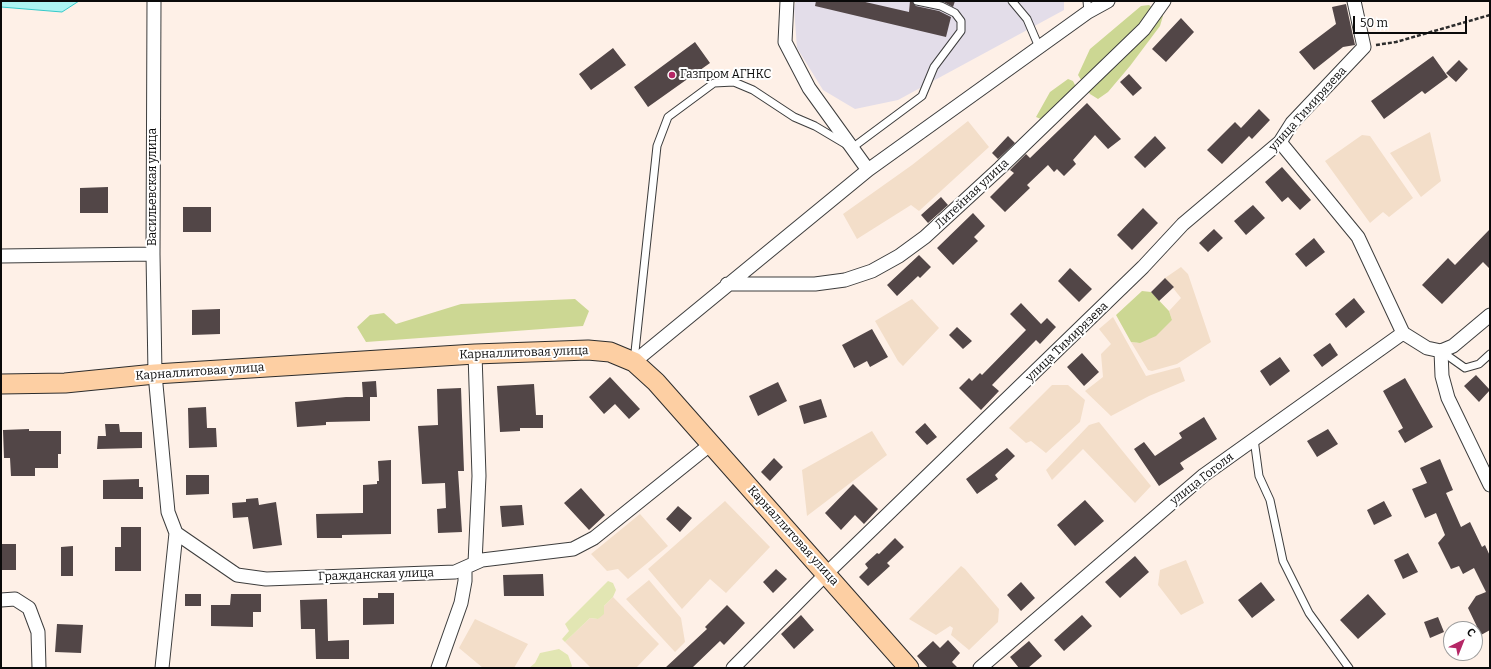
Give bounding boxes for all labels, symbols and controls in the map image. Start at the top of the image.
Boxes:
scale bar [1355,8,1469,34]
text: 50 m [1360,16,1388,30]
street label: улица Тимирязева [1266,64,1350,154]
place label: Газпром АГНКС [680,68,771,82]
marker: Газпром АГНКС [667,70,677,80]
street label: Васильевская улица [146,128,160,246]
street label: Литейная улица [932,156,1012,232]
street label: улица Тимирязева [1023,299,1111,385]
street label: Карналлитовая улица [459,344,589,362]
street label: Карналлитовая улица [135,360,265,384]
street label: улица Гоголя [1167,450,1237,508]
street label: Карналлитовая улица [744,483,842,589]
street label: Гражданская улица [318,566,434,584]
north arrow [1443,621,1483,661]
text: С [1464,625,1478,640]

